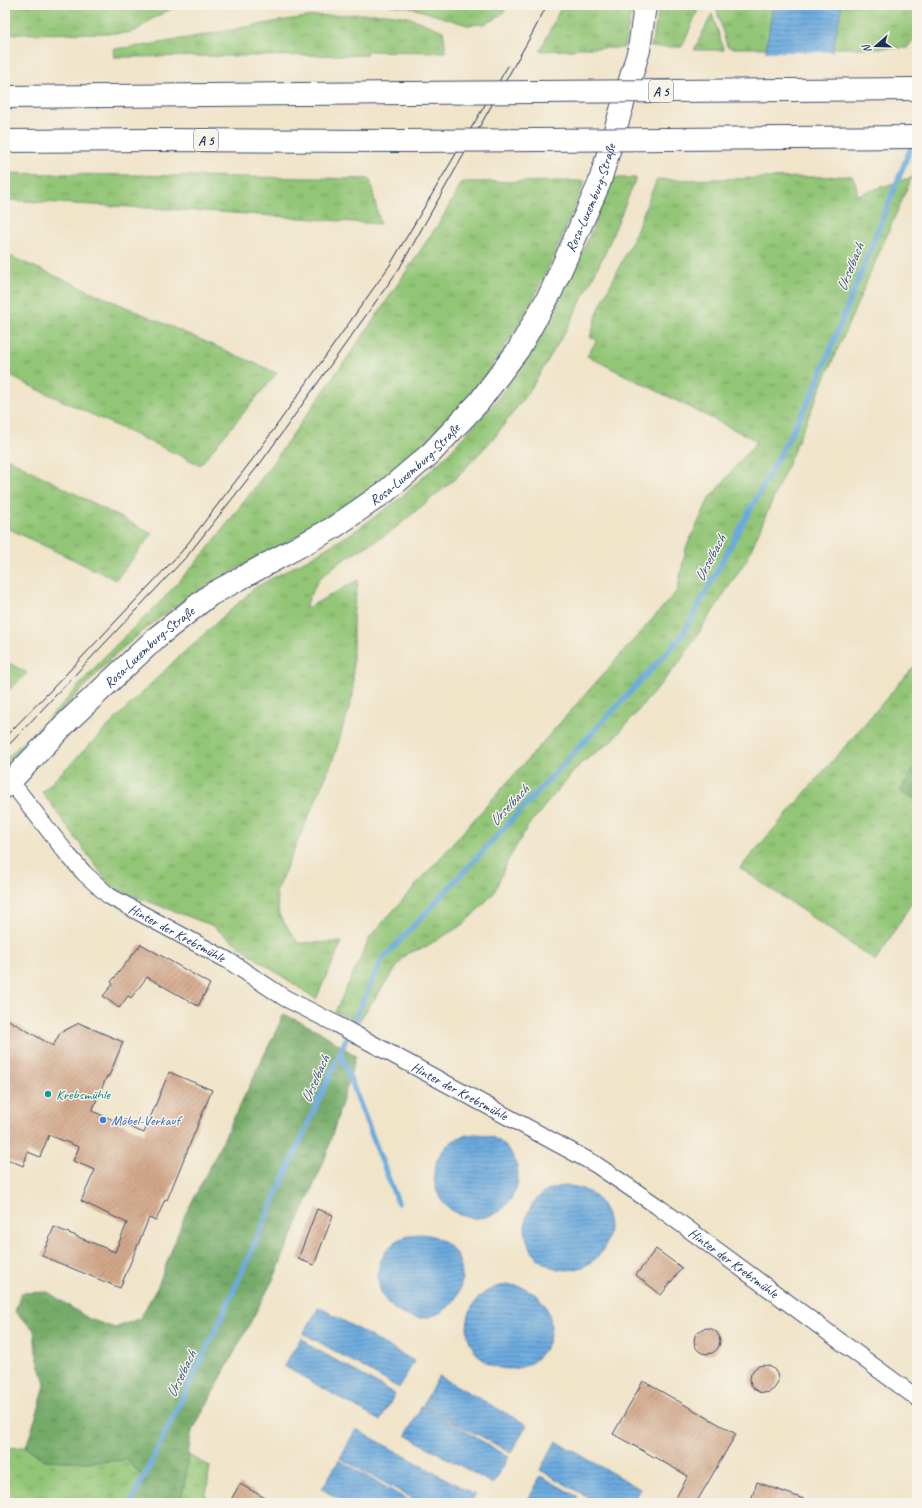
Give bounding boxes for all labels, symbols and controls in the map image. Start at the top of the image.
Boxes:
north arrow [856,26,896,66]
text: N [858,42,874,55]
road number: A 5 [649,80,673,102]
road number: A 5 [194,129,218,151]
street label: Rosa-Luxemburg-Straße [562,140,620,255]
water label: Urselbach [832,239,869,294]
street label: Rosa-Luxemburg-Straße [366,419,464,509]
water label: Urselbach [690,531,731,585]
street label: Rosa-Luxemburg-Straße [101,602,199,692]
water label: Urselbach [485,780,534,830]
street label: Hinter der Krebsmühle [126,900,229,967]
water label: Urselbach [297,1051,335,1106]
street label: Hinter der Krebsmühle [408,1058,512,1125]
place label: Krebsmühle [56,1086,111,1103]
marker: Krebsmühle [43,1089,53,1099]
place label: Möbel-Verkauf [111,1112,184,1129]
marker: Möbel-Verkauf [98,1115,108,1125]
street label: Hinter der Krebsmühle [685,1224,783,1302]
water label: Urselbach [162,1347,201,1401]

